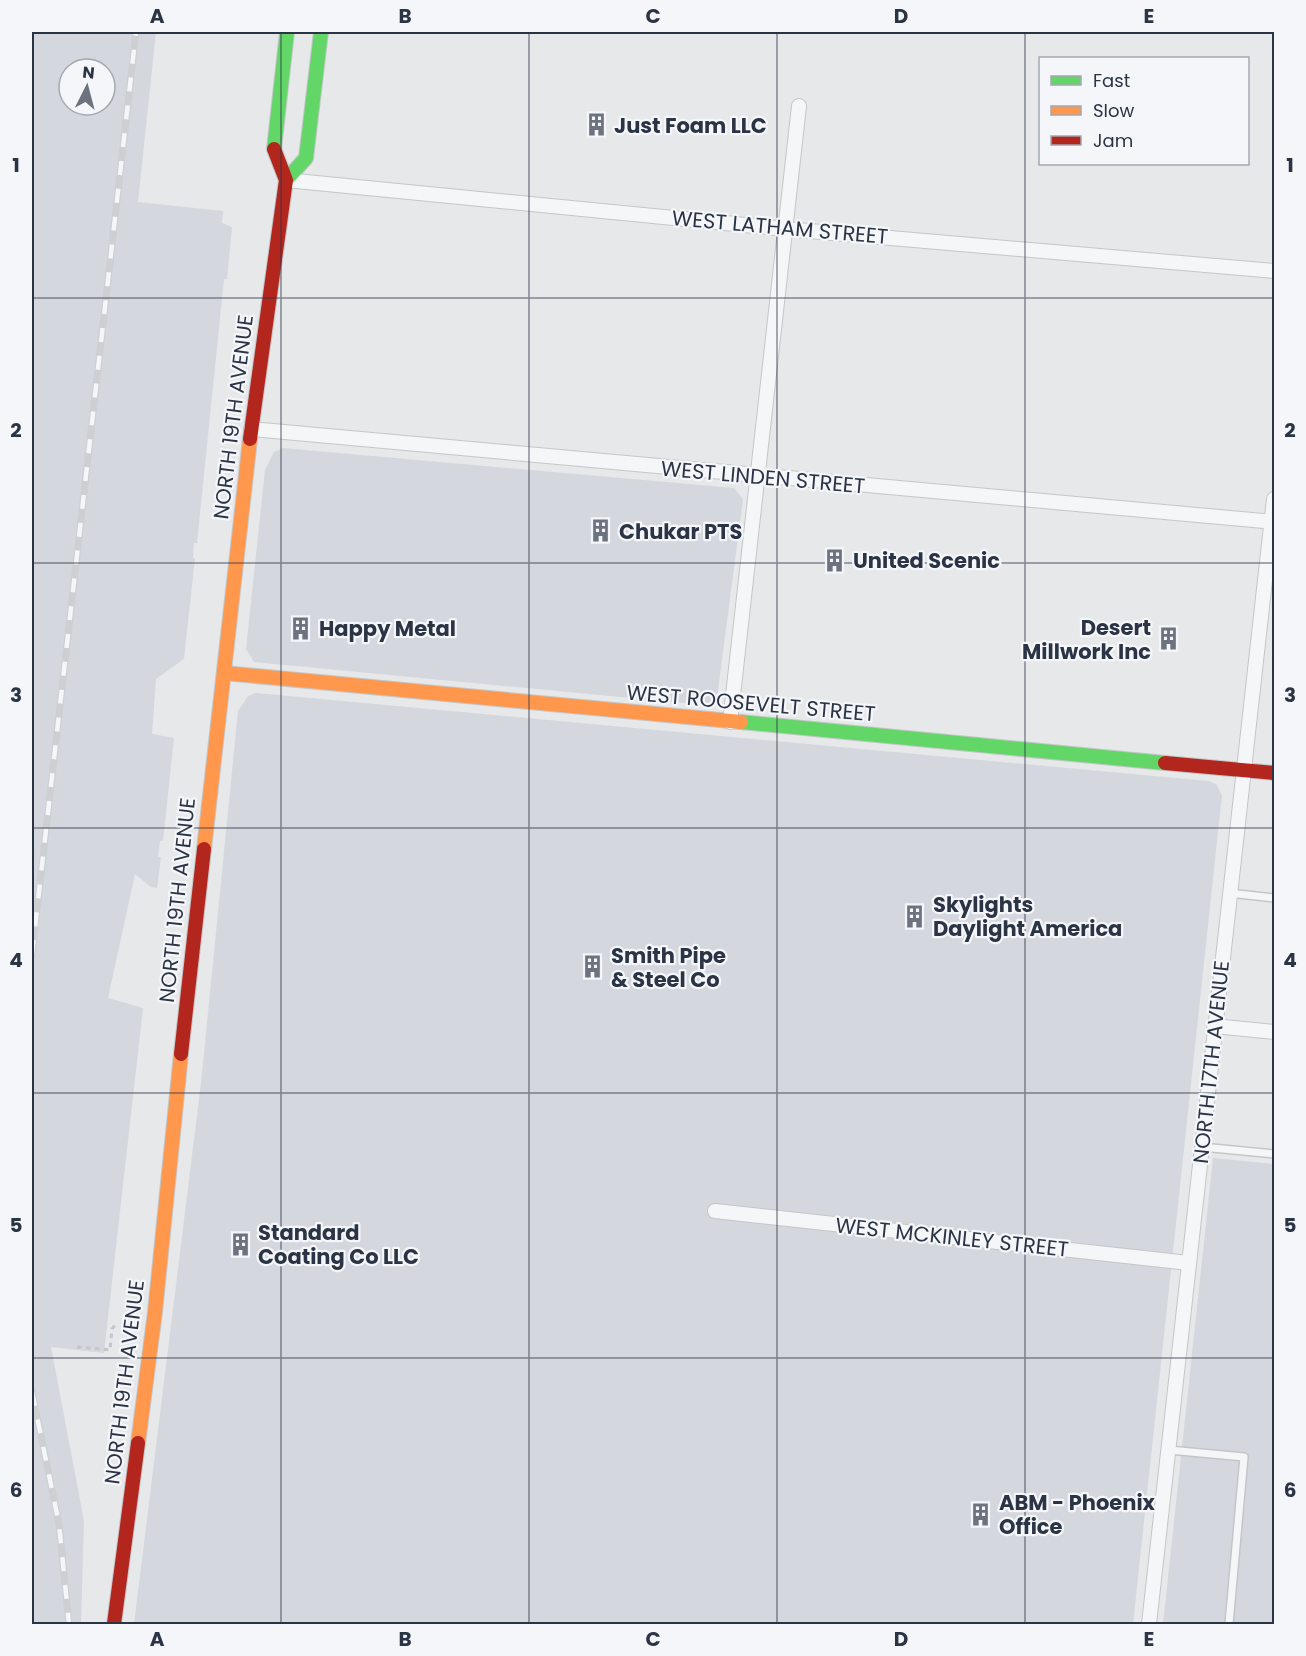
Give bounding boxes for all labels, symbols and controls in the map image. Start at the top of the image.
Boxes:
text: A [150,2,165,30]
text: B [398,2,412,30]
text: C [645,2,661,30]
text: D [894,2,908,30]
text: E [1144,2,1154,30]
north arrow [57,57,117,117]
legend [1039,57,1249,165]
text: N [81,61,96,85]
text: Fast [1093,68,1130,93]
text: Slow [1093,98,1135,123]
place label: Just Foam LLC [614,111,767,140]
building icon: Just Foam LLC [583,112,609,138]
text: Jam [1093,128,1133,153]
text: 1 [12,151,20,179]
text: 1 [1286,151,1294,179]
street label: WEST LATHAM STREET [671,203,889,251]
street label: NORTH 19TH AVENUE [206,313,260,521]
text: 2 [10,416,22,444]
text: 2 [1284,416,1296,444]
street label: WEST LINDEN STREET [660,454,866,500]
place label: Chukar PTS [619,517,743,546]
building icon: Chukar PTS [588,518,614,544]
place label: United Scenic [853,546,1000,575]
building icon: United Scenic [822,547,848,573]
place label: Desert Millwork Inc [1022,613,1151,666]
place label: Happy Metal [319,614,456,643]
building icon: Happy Metal [288,615,314,641]
building icon: Desert Millwork Inc [1156,626,1182,652]
street label: WEST ROOSEVELT STREET [625,678,877,728]
text: 3 [10,681,22,709]
text: 3 [1284,681,1296,709]
street label: NORTH 19TH AVENUE [152,796,202,1004]
place label: Skylights Daylight America [933,890,1122,943]
building icon: Skylights Daylight America [902,903,928,929]
place label: Smith Pipe & Steel Co [611,941,726,994]
text: 4 [9,946,23,974]
text: 4 [1283,946,1297,974]
building icon: Smith Pipe & Steel Co [580,954,606,980]
street label: NORTH 17TH AVENUE [1186,959,1236,1165]
street label: WEST MCKINLEY STREET [834,1210,1070,1264]
text: 5 [10,1211,23,1239]
text: 5 [1284,1211,1297,1239]
place label: Standard Coating Co LLC [258,1218,419,1271]
building icon: Standard Coating Co LLC [227,1231,253,1257]
street label: NORTH 19TH AVENUE [97,1278,151,1486]
text: 6 [10,1476,22,1504]
text: 6 [1284,1476,1296,1504]
place label: ABM - Phoenix Office [999,1488,1156,1541]
building icon: ABM - Phoenix Office [968,1501,994,1527]
text: A [150,1625,165,1653]
text: B [398,1625,412,1653]
text: C [645,1625,661,1653]
text: D [894,1625,908,1653]
text: E [1144,1625,1154,1653]

